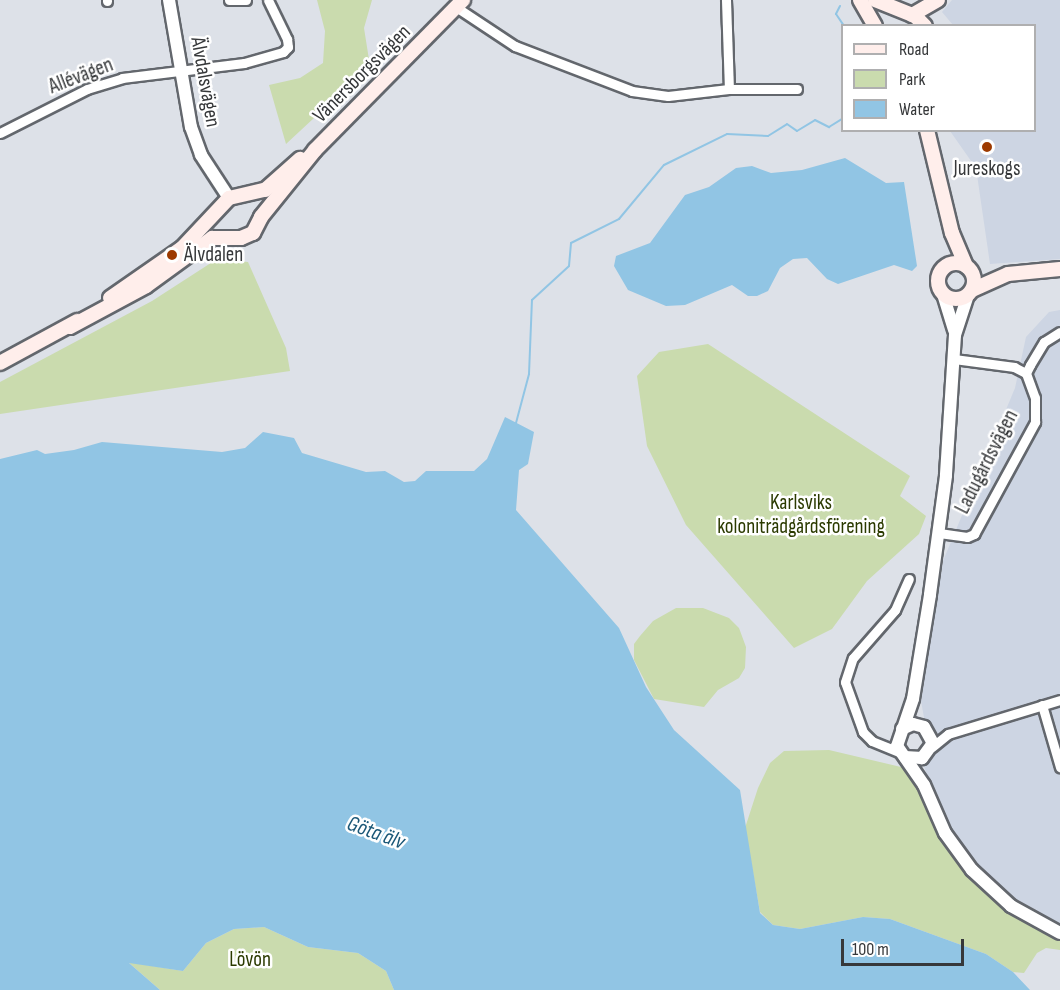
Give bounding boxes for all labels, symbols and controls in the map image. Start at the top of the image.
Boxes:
street label: Vänersborgsvägen [308,20,416,128]
legend [841,24,1036,132]
street label: Älvdalsvägen [185,35,225,129]
text: Road [899,39,929,60]
street label: Allévägen [45,52,117,100]
text: Park [899,69,925,90]
text: Water [899,99,935,120]
marker: Jureskogs [980,140,994,154]
place label: Jureskogs [953,156,1021,182]
place label: Älvdalen [184,242,243,268]
marker: Älvdalen [165,248,179,262]
street label: Ladugårdsvägen [950,406,1024,518]
park label: Karlsviks koloniträdgårdsförening [717,490,885,540]
water label: Göta älv [343,810,409,856]
scale bar [844,927,967,965]
text: 100 m [852,939,889,960]
park label: Lövön [229,947,271,973]

